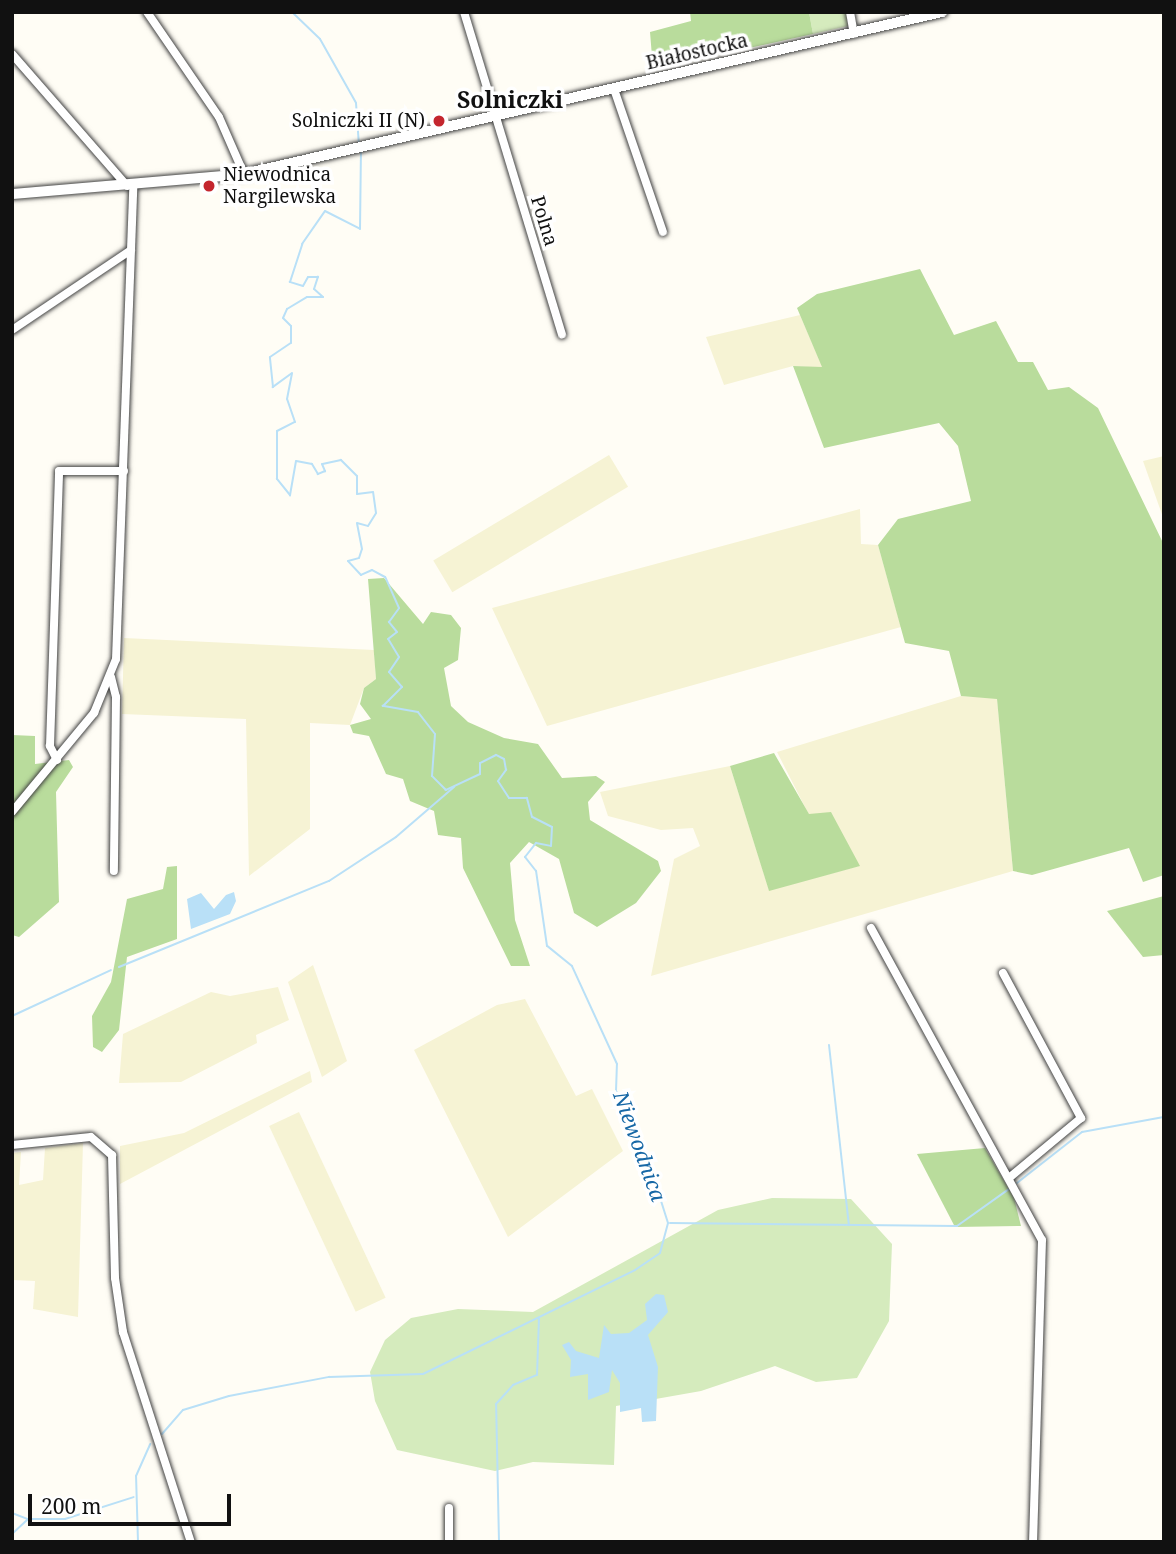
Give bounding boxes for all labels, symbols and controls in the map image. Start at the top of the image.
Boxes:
street label: Białostocka [644,29,750,75]
district label: Solniczki [457,85,563,113]
place label: Solniczki II (N) [292,110,425,132]
marker: Solniczki II (N) [431,113,447,129]
place label: Niewodnica Nargilewska [223,164,336,208]
marker: Niewodnica Nargilewska [201,178,217,194]
street label: Polna [526,193,562,249]
water label: Niewodnica [608,1087,672,1205]
scale bar [32,1480,234,1524]
text: 200 m [41,1492,102,1520]

